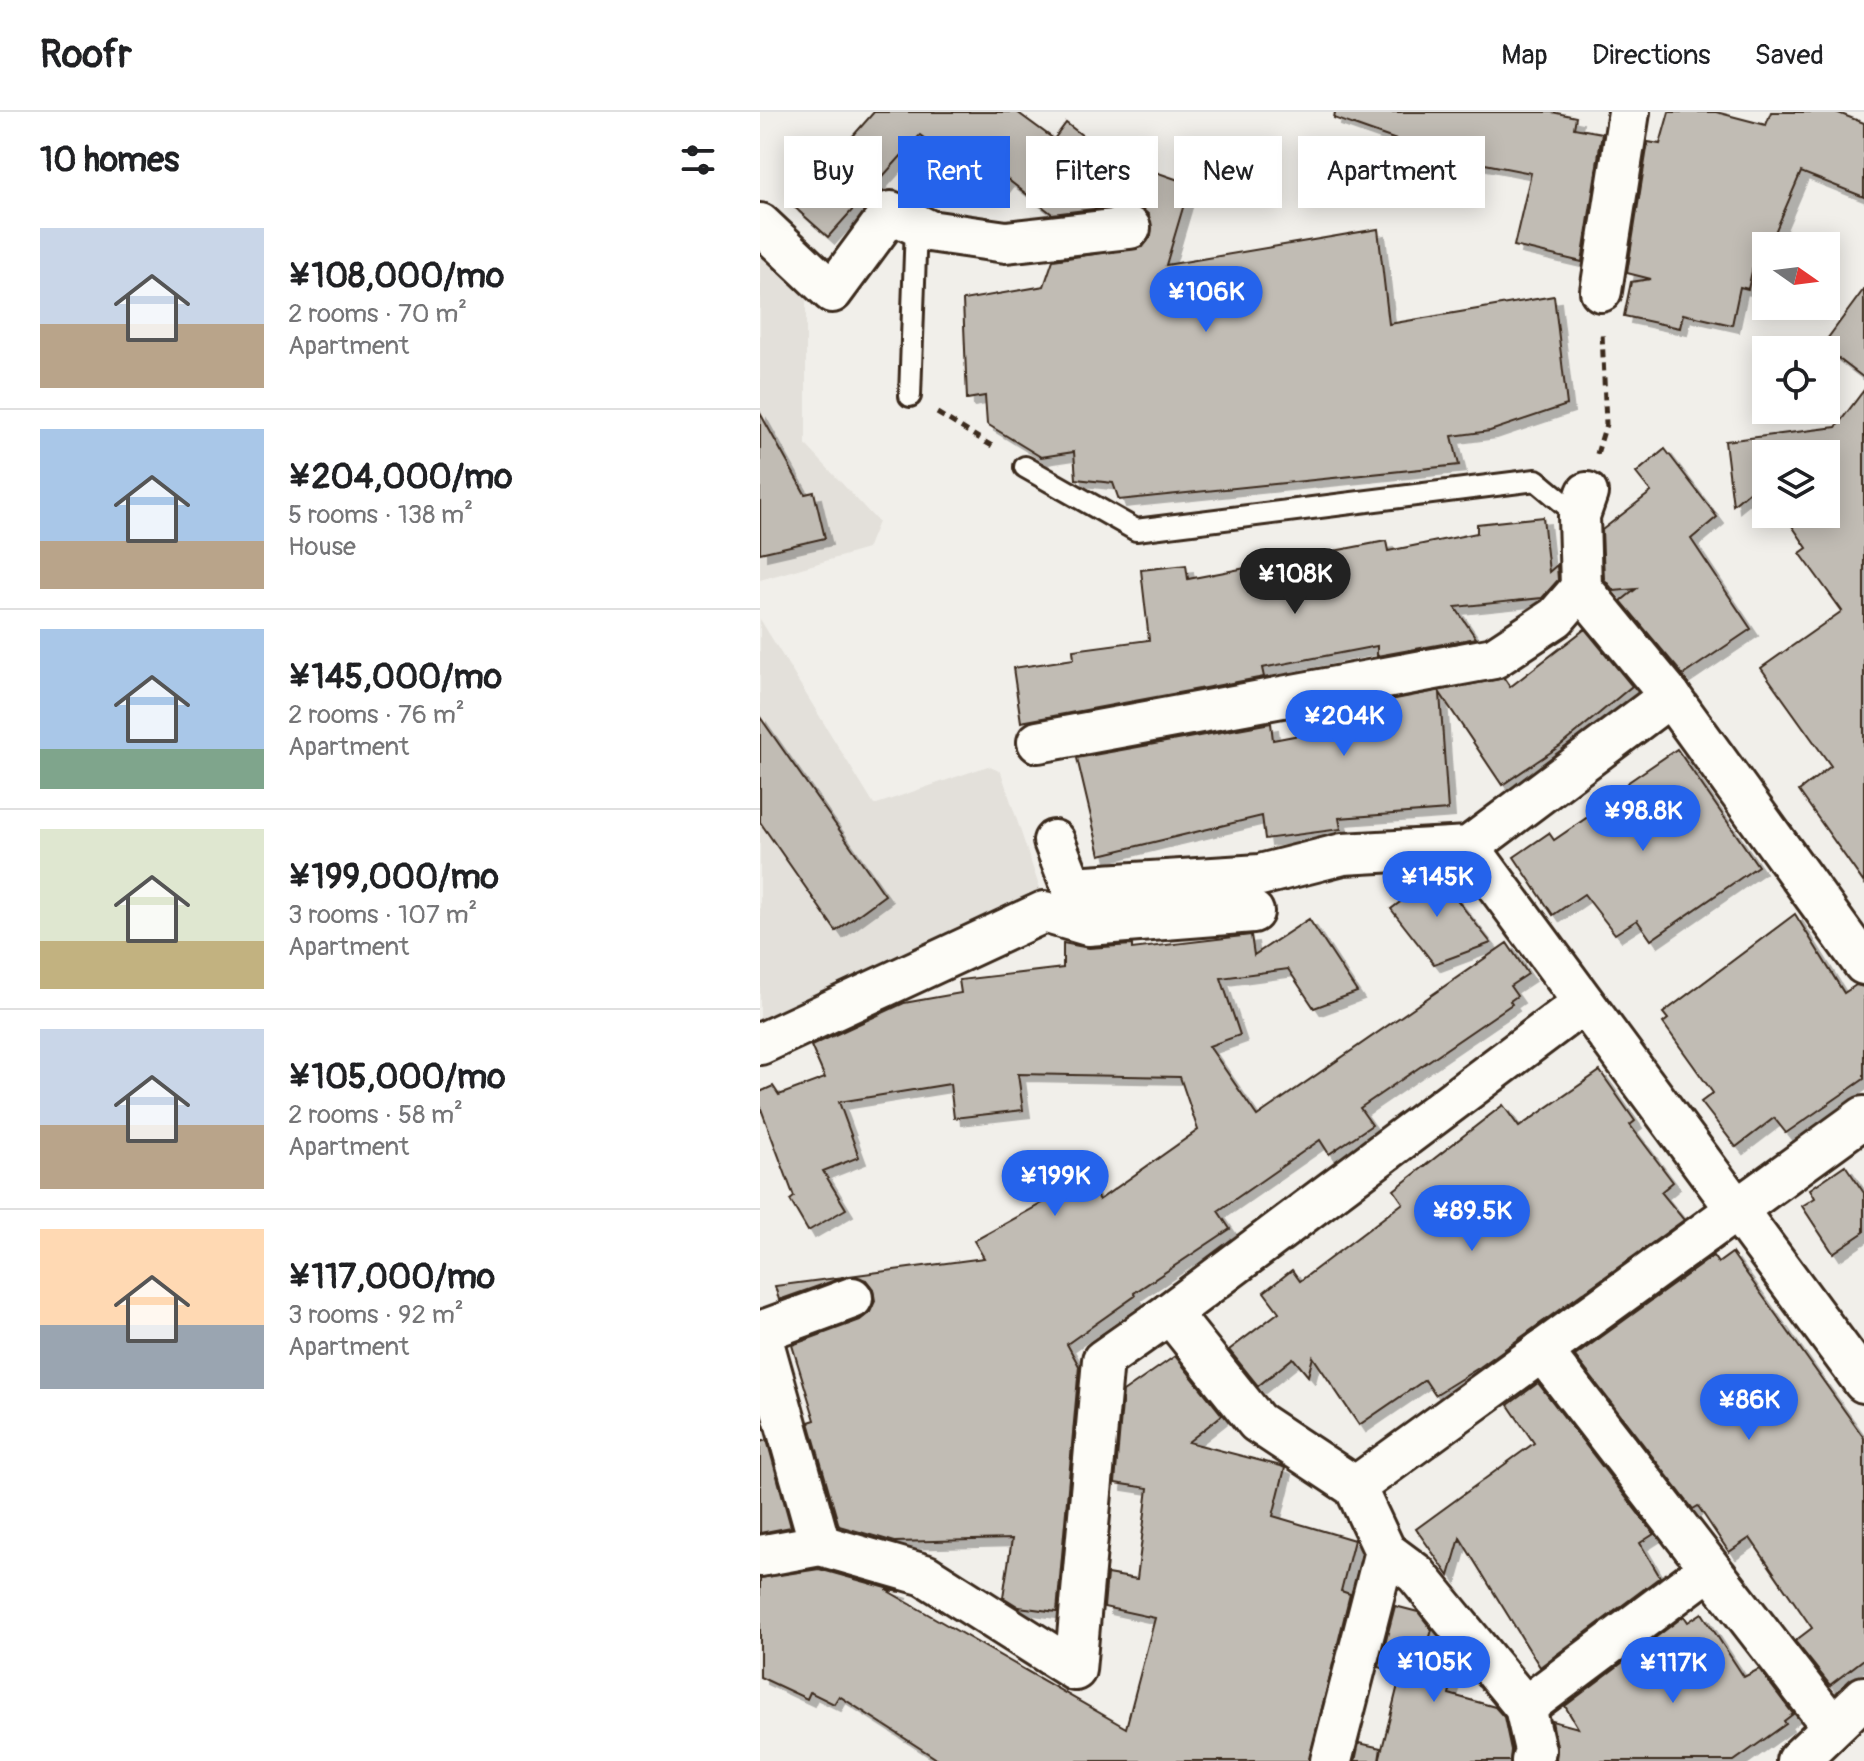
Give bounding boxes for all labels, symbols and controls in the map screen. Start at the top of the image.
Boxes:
text: Roofr [40,31,132,79]
text: Map [1501,38,1548,73]
text: Directions [1592,38,1711,73]
text: Saved [1755,38,1824,73]
chip: Buy [784,136,882,208]
chip: Rent [898,136,1010,208]
chip: Filters [1026,136,1158,208]
chip: New [1174,136,1282,208]
chip: Apartment [1298,136,1485,208]
icon: filters [676,138,720,182]
text: 10 homes [40,139,179,182]
north arrow [1752,232,1840,320]
map controls [1752,232,1840,528]
text: ¥108,000/mo [288,255,504,298]
icon: home [104,260,200,356]
pin: ¥106K [1150,266,1262,334]
text: ¥106K [1168,276,1244,308]
text: 2 rooms · 70 m² [288,298,467,330]
text: Apartment [288,330,409,362]
button: locate [1752,336,1840,424]
button: layers [1752,440,1840,528]
text: ¥204,000/mo [288,456,513,499]
icon: home [104,461,200,557]
text: 5 rooms · 138 m² [288,499,473,531]
text: House [288,531,356,563]
pin: ¥108K [1239,548,1351,616]
text: ¥108K [1258,558,1332,590]
text: ¥145,000/mo [288,656,502,699]
icon: home [104,661,200,757]
pin: ¥204K [1288,690,1400,758]
text: 2 rooms · 76 m² [288,699,465,731]
text: ¥204K [1303,700,1385,732]
text: Apartment [288,731,409,763]
pin: ¥98.8K [1578,785,1708,853]
text: ¥98.8K [1603,795,1683,827]
pin: ¥145K [1381,851,1493,919]
text: ¥199,000/mo [288,856,499,899]
icon: home [104,861,200,957]
text: ¥145K [1400,861,1474,893]
text: 3 rooms · 107 m² [288,899,477,931]
text: Apartment [288,931,409,963]
text: ¥105,000/mo [288,1056,506,1099]
icon: home [104,1061,200,1157]
text: 2 rooms · 58 m² [288,1099,463,1131]
text: Apartment [288,1131,409,1163]
pin: ¥199K [999,1150,1111,1218]
text: ¥199K [1020,1160,1090,1192]
pin: ¥89.5K [1407,1185,1537,1253]
text: ¥89.5K [1432,1195,1512,1227]
text: ¥117,000/mo [288,1256,495,1299]
icon: home [104,1261,200,1357]
text: 3 rooms · 92 m² [288,1299,464,1331]
text: Apartment [288,1331,409,1363]
pin: ¥86K [1702,1374,1796,1442]
text: ¥86K [1718,1384,1780,1416]
pin: ¥105K [1378,1636,1490,1704]
pin: ¥117K [1617,1637,1729,1705]
text: ¥105K [1396,1646,1472,1678]
text: ¥117K [1639,1647,1707,1679]

